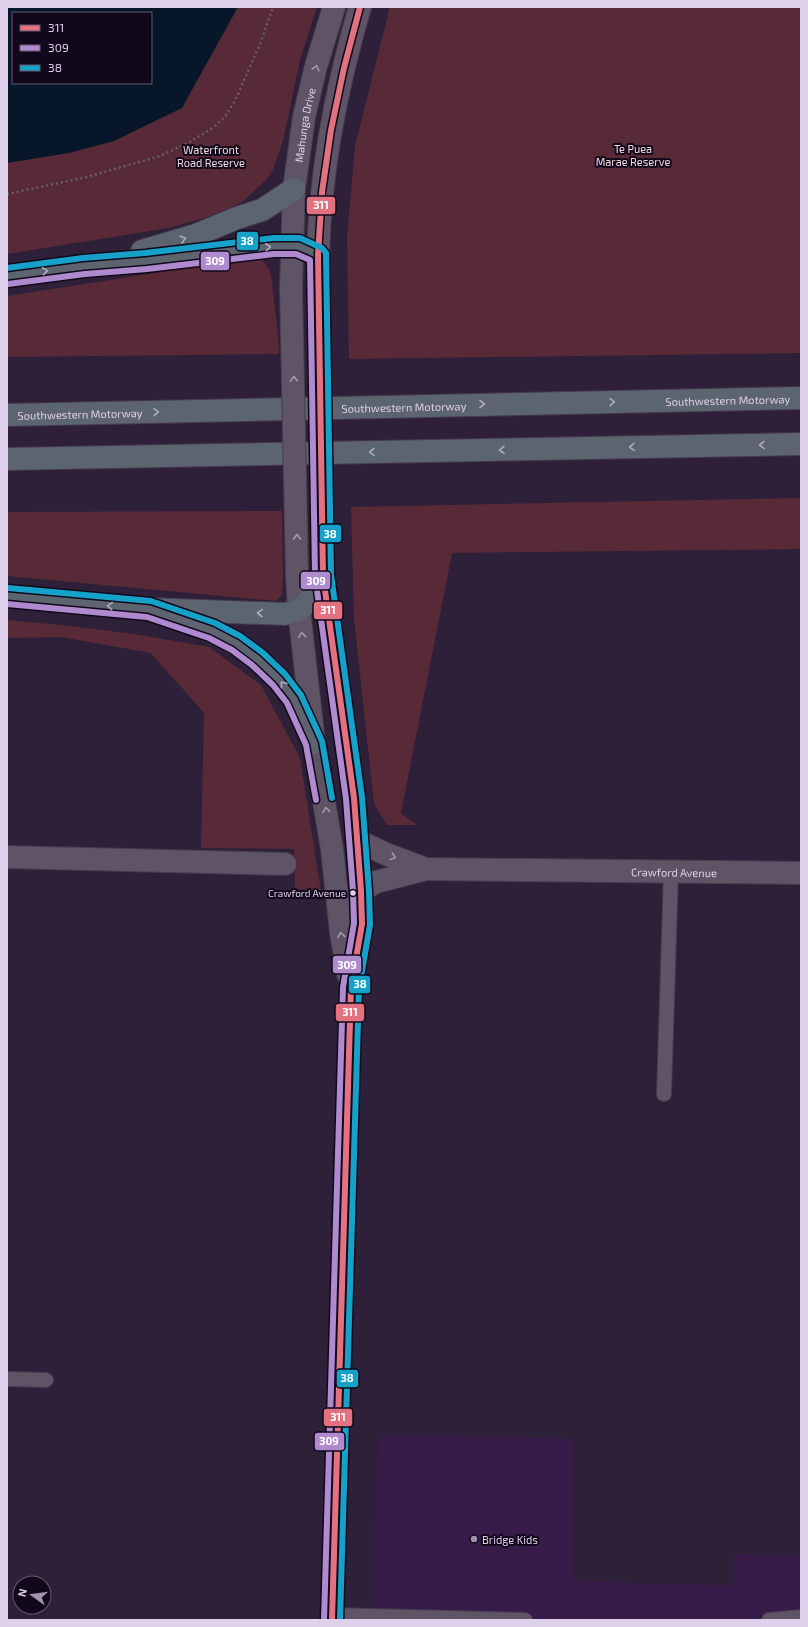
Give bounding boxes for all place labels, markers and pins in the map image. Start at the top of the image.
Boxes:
place label: Crawford Avenue [268,887,346,899]
marker: Crawford Avenue [348,888,358,898]
place label: Bridge Kids [482,1533,538,1546]
marker: Bridge Kids [469,1534,479,1544]

